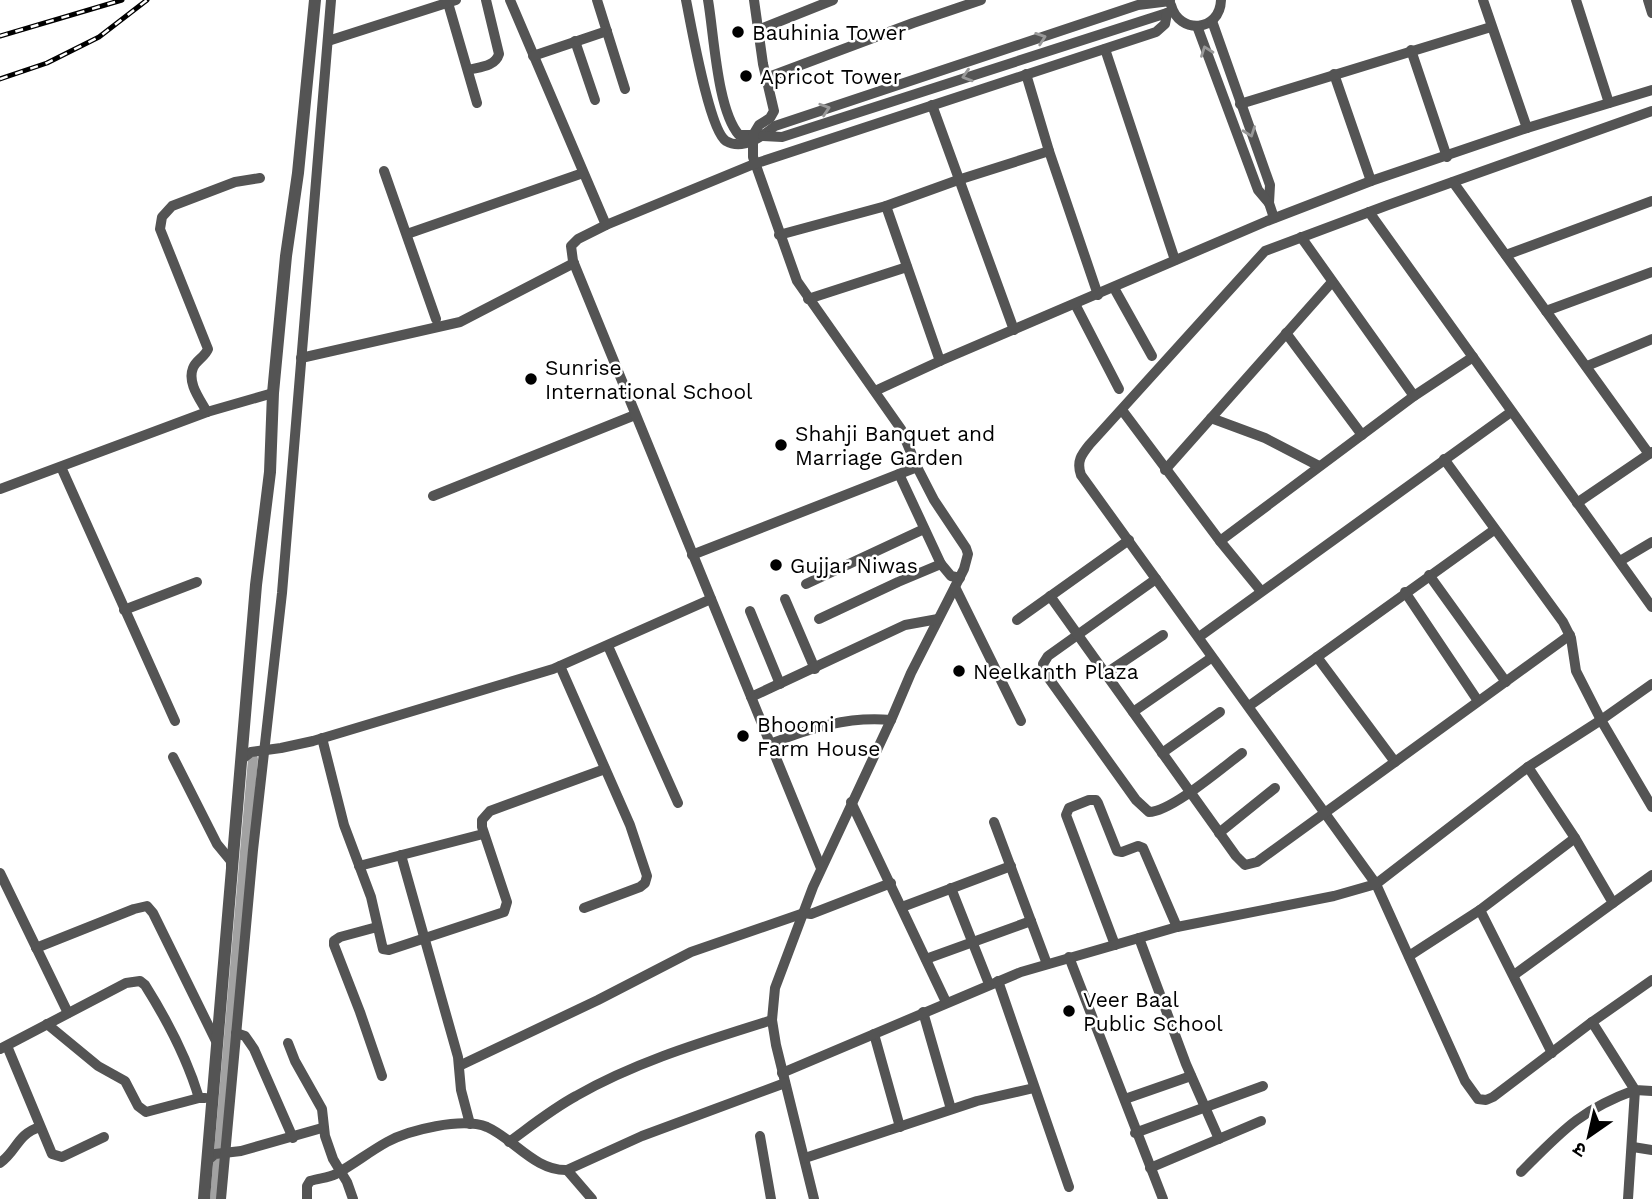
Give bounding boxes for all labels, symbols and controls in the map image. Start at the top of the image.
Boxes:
place label: Bauhinia Tower [752,20,907,45]
marker: Bauhinia Tower [730,24,746,40]
one-way arrow [1034,32,1047,46]
one-way arrow [1200,45,1214,57]
place label: Apricot Tower [760,64,902,89]
marker: Apricot Tower [738,68,754,84]
one-way arrow [962,68,974,83]
one-way arrow [819,103,831,118]
one-way arrow [1242,125,1256,137]
place label: Sunrise International School [545,355,753,404]
marker: Sunrise International School [523,371,539,387]
place label: Shahji Banquet and Marriage Garden [795,421,995,470]
marker: Shahji Banquet and Marriage Garden [773,437,789,453]
place label: Gujjar Niwas [790,553,918,578]
marker: Gujjar Niwas [768,557,784,573]
place label: Neelkanth Plaza [973,659,1139,684]
marker: Neelkanth Plaza [951,663,967,679]
place label: Bhoomi Farm House [757,712,880,761]
marker: Bhoomi Farm House [735,728,751,744]
place label: Veer Baal Public School [1083,987,1223,1036]
marker: Veer Baal Public School [1061,1003,1077,1019]
north arrow [1554,1101,1624,1171]
text: उ [1568,1137,1591,1162]

